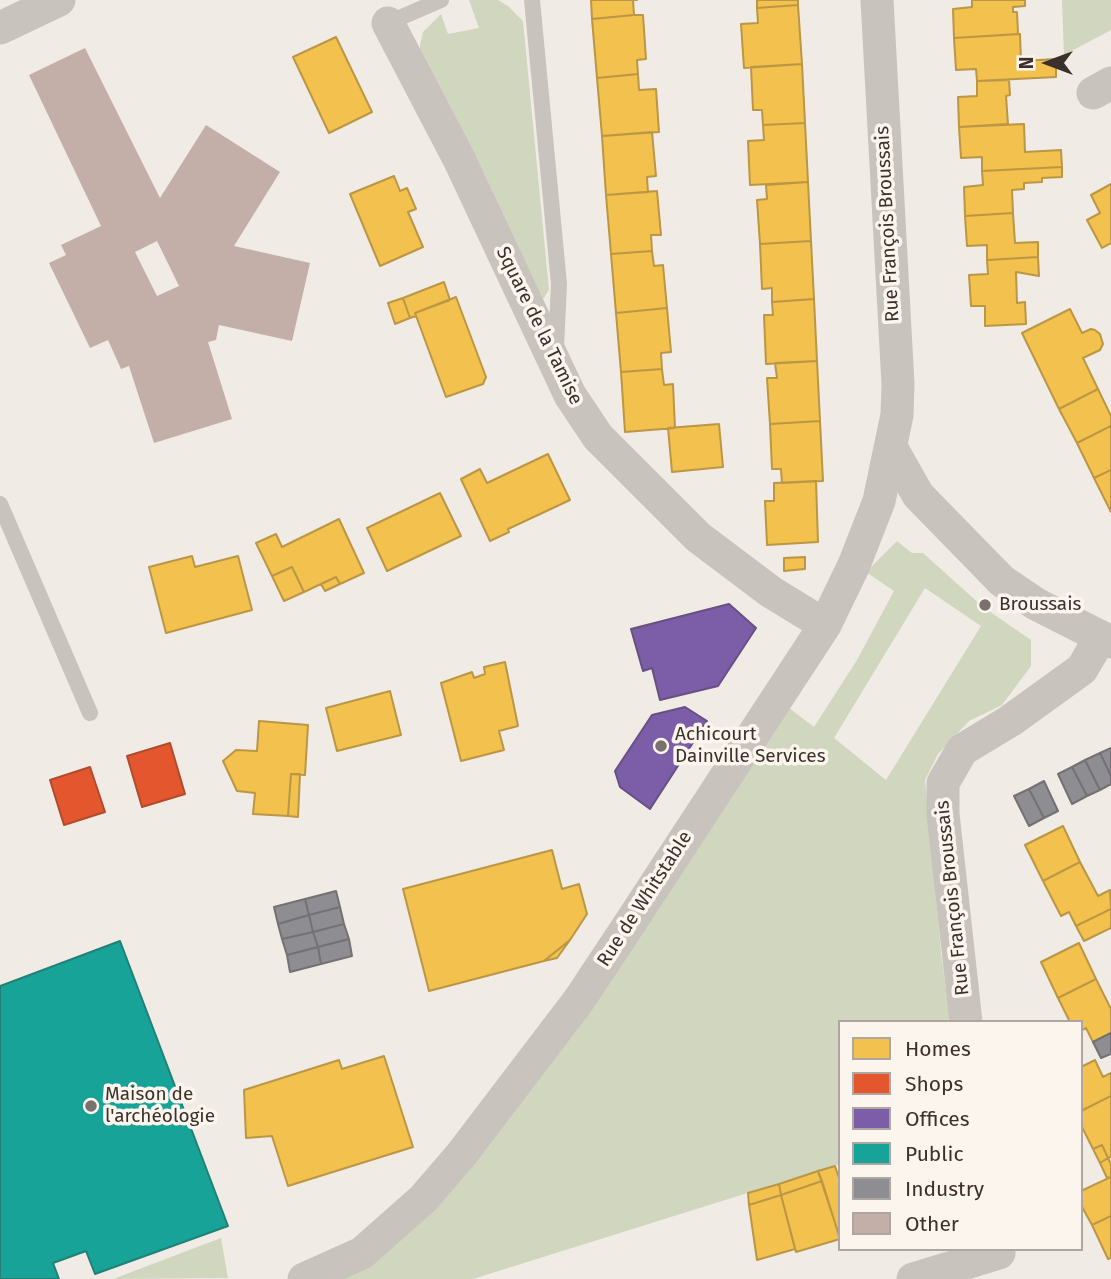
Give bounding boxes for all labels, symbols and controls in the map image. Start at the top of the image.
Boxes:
north arrow [1013,28,1083,98]
text: N [1015,57,1038,69]
street label: Rue François Broussais [871,125,905,323]
street label: Square de la Tamise [491,243,587,409]
place label: Broussais [999,594,1081,616]
marker: Broussais [977,597,993,613]
place label: Achicourt Dainville Services [675,724,826,768]
marker: Achicourt Dainville Services [653,738,669,754]
street label: Rue François Broussais [931,799,975,997]
street label: Rue de Whitstable [593,827,697,971]
legend [838,1020,1083,1251]
text: Homes [905,1036,971,1062]
text: Shops [905,1071,963,1097]
place label: Maison de l'archéologie [105,1084,215,1128]
marker: Maison de l'archéologie [83,1098,99,1114]
text: Offices [905,1106,970,1132]
text: Public [905,1141,963,1167]
text: Industry [905,1176,984,1202]
text: Other [905,1211,959,1237]

